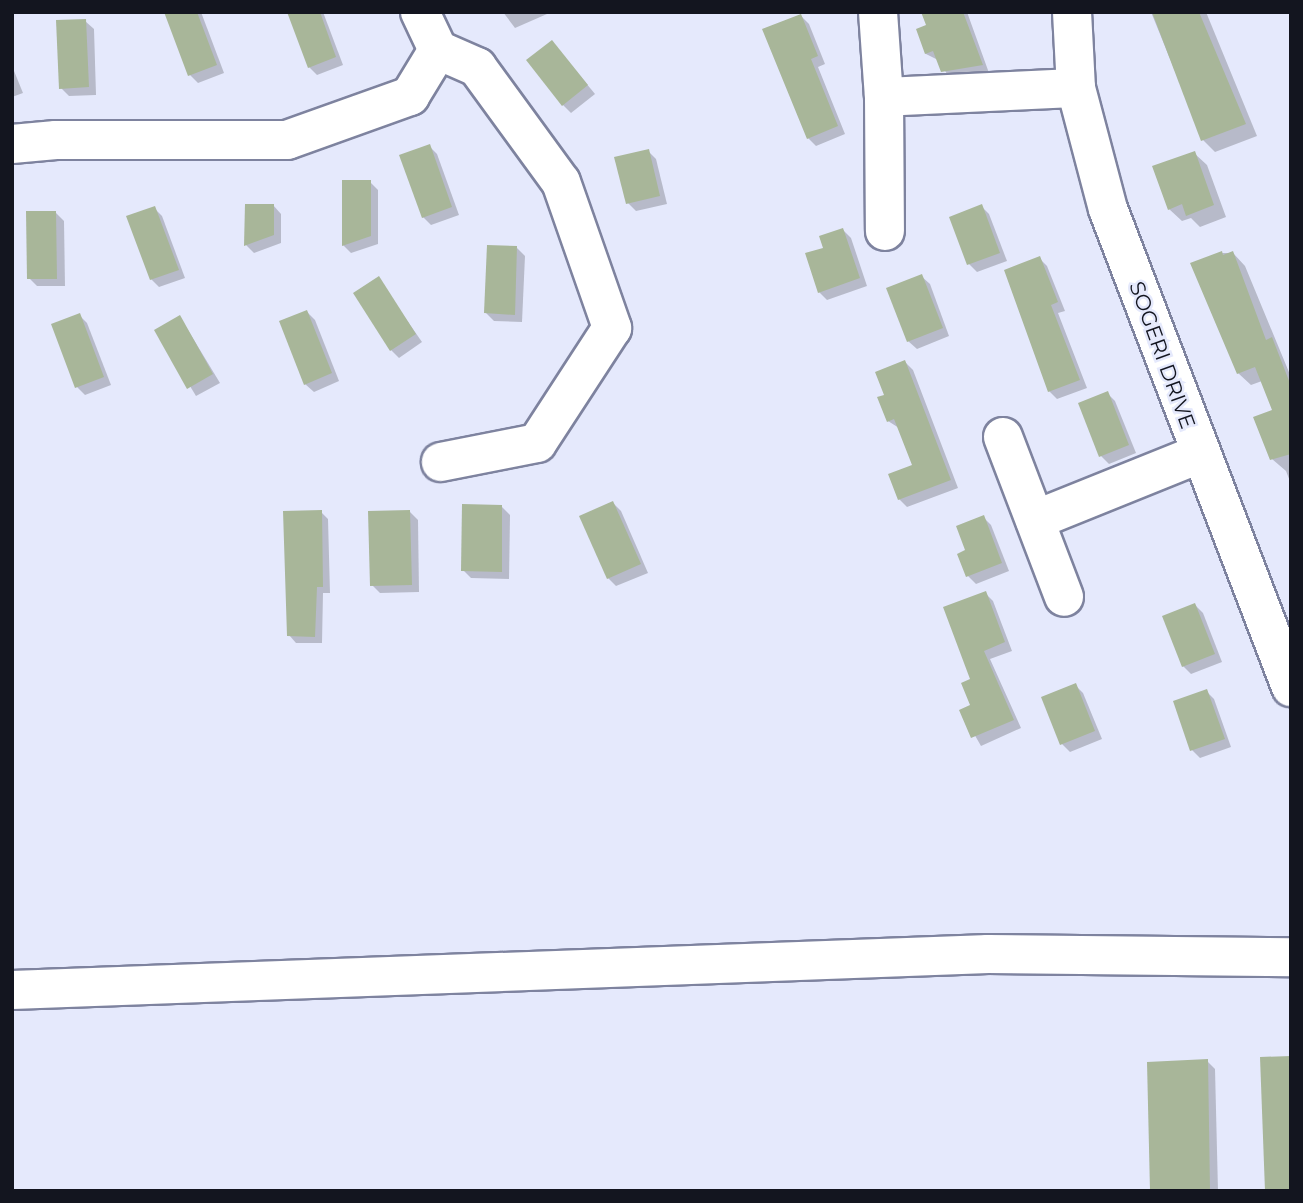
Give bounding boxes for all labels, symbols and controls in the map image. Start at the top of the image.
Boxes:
street label: SOGERI DRIVE [1124,278,1200,432]

